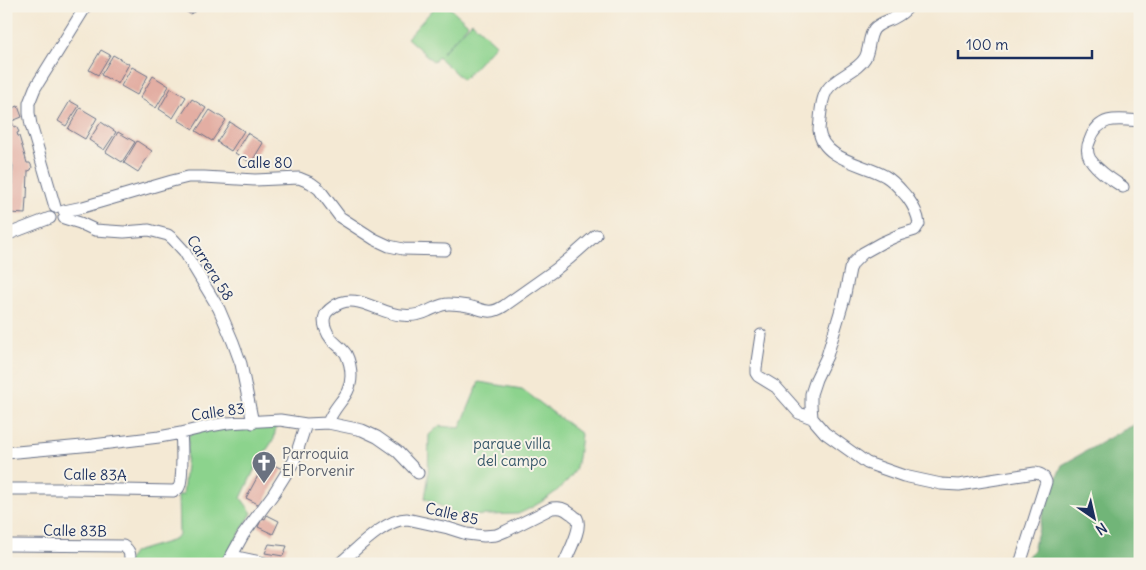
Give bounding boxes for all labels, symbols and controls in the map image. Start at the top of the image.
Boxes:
scale bar [958,28,1092,60]
text: 100 m [966,35,1008,54]
street label: Calle 80 [237,153,293,172]
street label: Carrera 58 [183,232,238,304]
street label: Calle 83 [190,398,246,425]
park label: parque villa del campo [473,434,551,470]
place label: Parroquia El Porvenir [282,444,355,480]
church icon: Parroquia El Porvenir [251,450,277,484]
street label: Calle 83A [63,464,127,485]
north arrow [1068,492,1118,542]
street label: Calle 85 [424,498,481,529]
text: N [1092,519,1110,539]
street label: Calle 83B [43,520,107,541]

